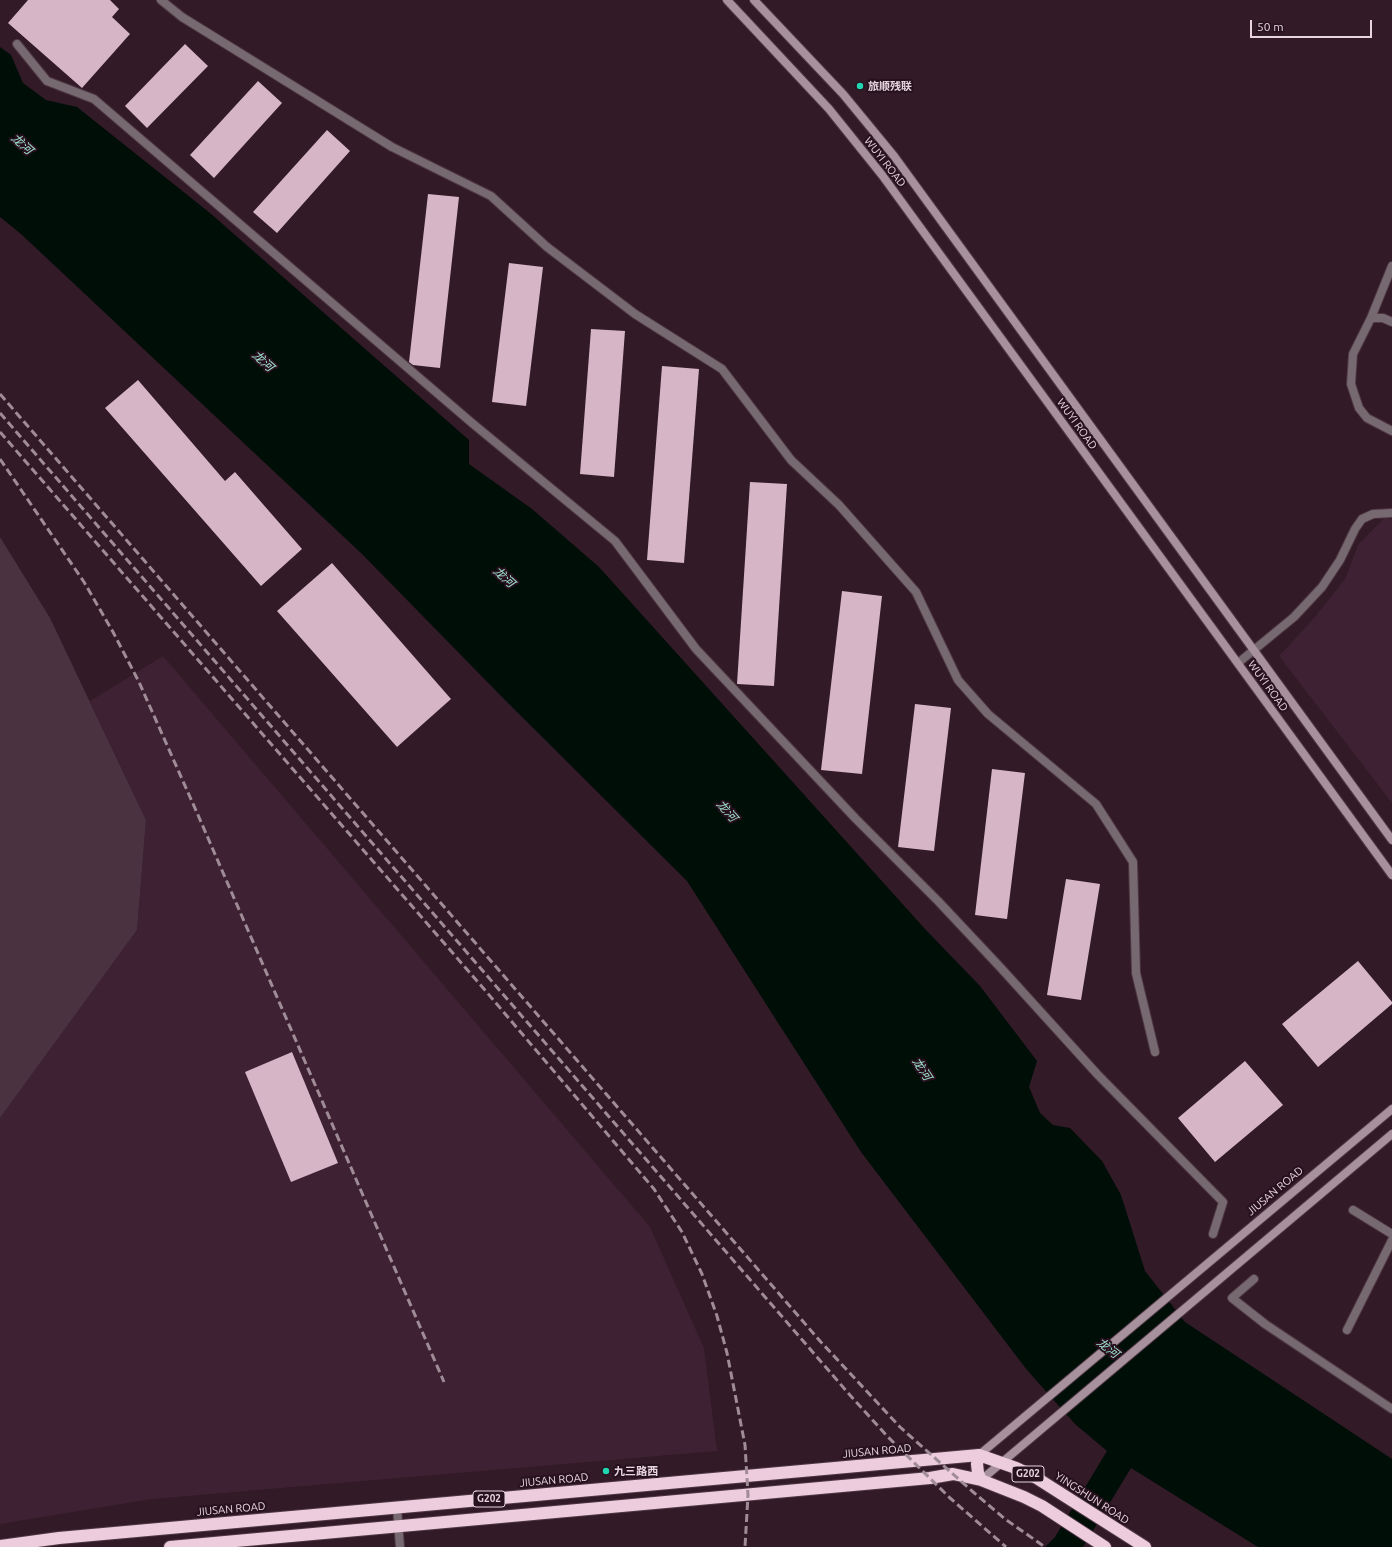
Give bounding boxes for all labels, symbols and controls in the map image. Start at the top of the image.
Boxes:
scale bar [1252,12,1374,38]
text: 50 m [1257,20,1284,33]
place label: 旅顺残联 [868,79,912,93]
marker: 旅顺残联 [855,81,865,91]
water label: 龙河 [8,131,36,157]
street label: WUYI ROAD [861,134,909,190]
water label: 龙河 [249,348,277,374]
street label: WUYI ROAD [1054,396,1100,452]
water label: 龙河 [490,564,518,590]
street label: WUYI ROAD [1245,658,1291,714]
water label: 龙河 [714,797,740,825]
water label: 龙河 [909,1055,935,1083]
street label: JIUSAN ROAD [1244,1164,1306,1218]
water label: 龙河 [1094,1335,1122,1361]
street label: JIUSAN ROAD [842,1441,912,1461]
place label: 九三路西 [614,1464,658,1478]
marker: 九三路西 [601,1466,611,1476]
road number: G202 [1012,1466,1044,1482]
street label: YINGSHUN ROAD [1052,1469,1132,1527]
street label: JIUSAN ROAD [519,1470,589,1490]
road number: G202 [473,1491,505,1507]
street label: JIUSAN ROAD [196,1499,266,1519]

